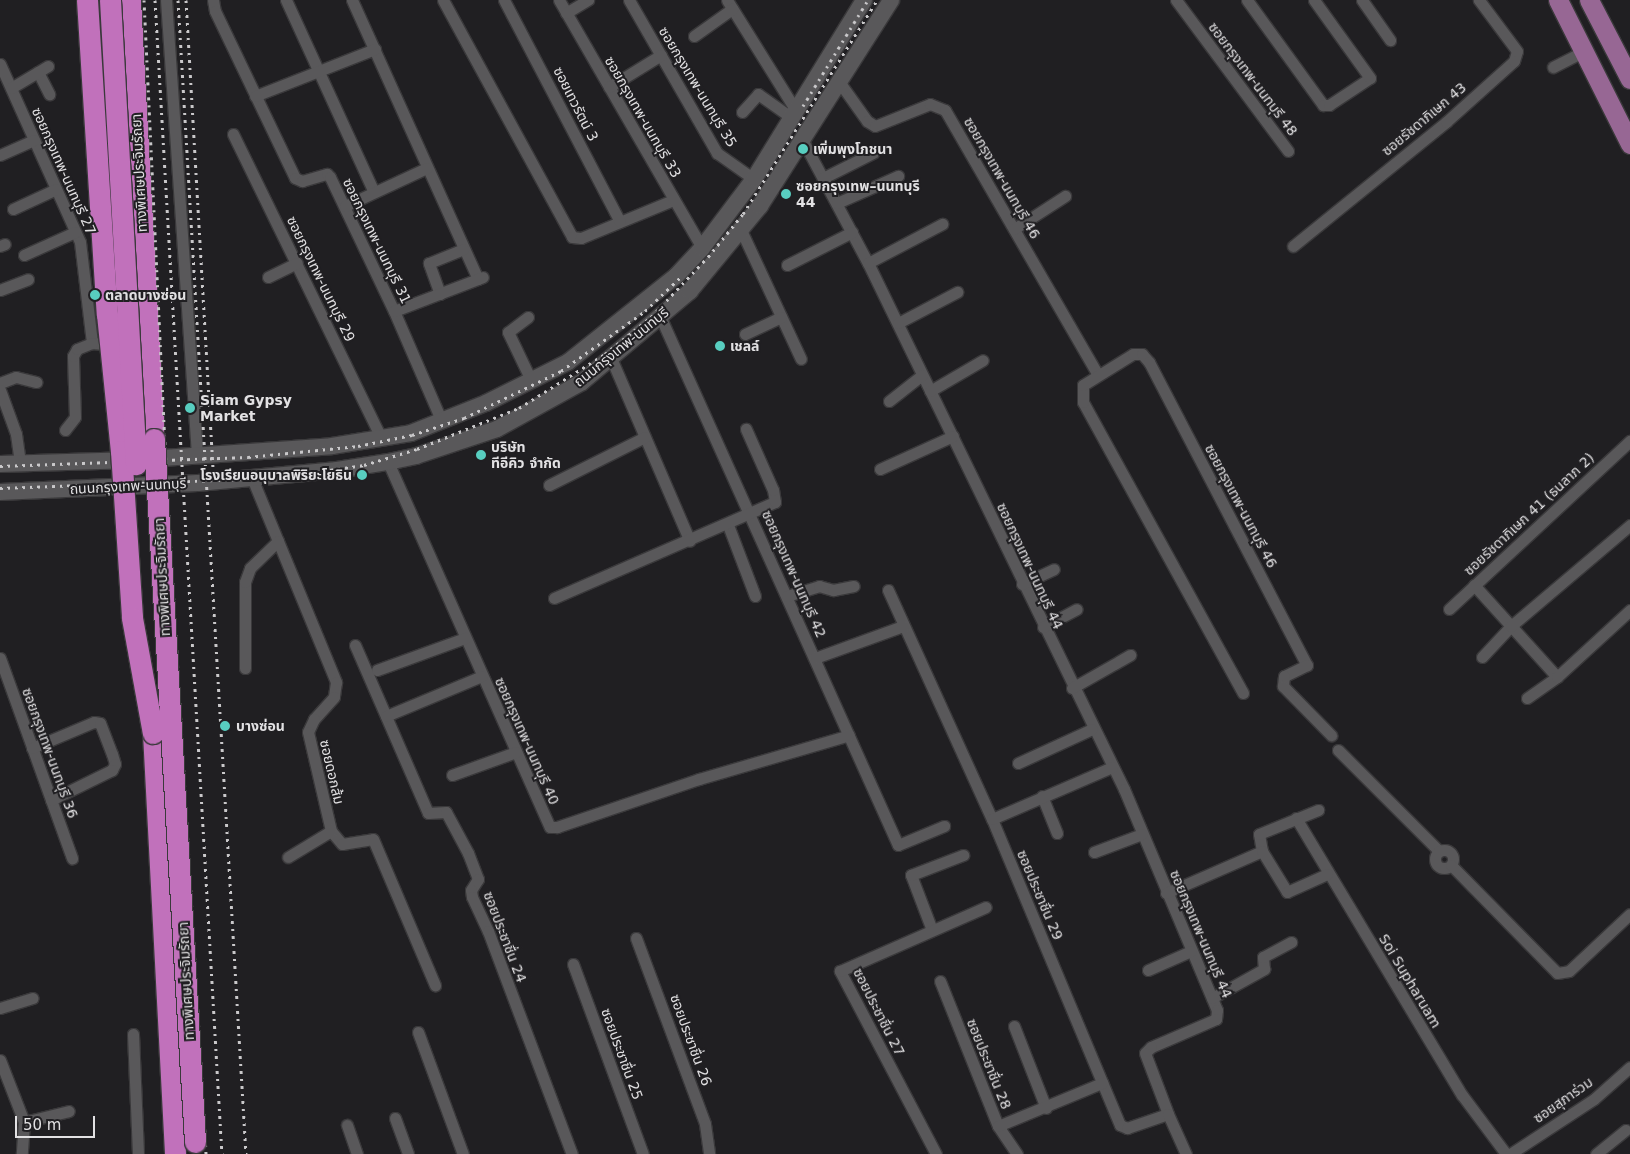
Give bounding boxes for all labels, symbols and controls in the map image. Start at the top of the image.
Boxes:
street label: ซอยกรุงเทพ-นนทบุรี 48 [1205,19,1301,139]
street label: ซอยกรุงเทพ-นนทบุรี 35 [655,24,741,150]
street label: ซอยกรุงเทพ-นนทบุรี 33 [601,53,685,181]
street label: ซอยเทวรัตน์ 3 [550,64,602,144]
street label: ซอยรัชดาภิเษก 43 [1378,79,1470,159]
street label: ซอยกรุงเทพ-นนทบุรี 27 [28,105,100,237]
street label: ทางพิเศษประจิมรัถยา [128,113,150,233]
street label: ซอยกรุงเทพ-นนทบุรี 46 [960,114,1044,242]
place label: เพิ่มพุงโภชนา [813,141,892,157]
marker: เพิ่มพุงโภชนา [797,143,809,155]
street label: ซอยกรุงเทพ-นนทบุรี 31 [339,175,415,307]
place label: ซอยกรุงเทพ–นนทบุรี 44 [796,178,920,210]
marker: ซอยกรุงเทพ–นนทบุรี 44 [780,188,792,200]
street label: ซอยกรุงเทพ-นนทบุรี 29 [283,213,359,345]
place label: ตลาดบางซ่อน [105,287,186,303]
marker: ตลาดบางซ่อน [89,289,101,301]
street label: ถนนกรุงเทพ-นนทบุรี [570,304,672,390]
place label: เชลล์ [730,338,759,354]
marker: เชลล์ [714,340,726,352]
place label: Siam Gypsy Market [200,392,292,424]
marker: Siam Gypsy Market [184,402,196,414]
place label: บริษัท ทีอีคิว จำกัด [491,439,561,472]
street label: ซอยกรุงเทพ-นนทบุรี 46 [1201,441,1281,571]
marker: บริษัท ทีอีคิว จำกัด [475,449,487,461]
street label: ซอยรัชดาภิเษก 41 (ธนลาภ 2) [1460,449,1598,579]
place label: โรงเรียนอนุบาลพิริยะโยธิน [200,467,352,483]
marker: โรงเรียนอนุบาลพิริยะโยธิน [356,469,368,481]
street label: ถนนกรุงเทพ-นนทบุรี [69,475,187,497]
street label: ซอยกรุงเทพ-นนทบุรี 44 [993,500,1067,632]
street label: ซอยกรุงเทพ-นนทบุรี 42 [758,508,830,640]
street label: ทางพิเศษประจิมรัถยา [151,517,173,637]
street label: ซอยกรุงเทพ-นนทบุรี 40 [491,675,563,807]
street label: ซอยกรุงเทพ-นนทบุรี 36 [19,685,81,821]
place label: บางซ่อน [236,718,285,734]
marker: บางซ่อน [218,719,232,733]
street label: ซอยดอกส้ม [316,738,348,806]
street label: ซอยประชาชื่น 29 [1013,847,1067,943]
street label: ซอยกรุงเทพ-นนทบุรี 44 [1166,867,1236,1001]
street label: ซอยประชาชื่น 24 [480,889,530,985]
street label: ทางพิเศษประจิมรัถยา [175,921,197,1041]
street label: Soi Supharuam [1375,931,1445,1031]
street label: ซอยประชาชื่น 27 [850,965,908,1059]
street label: ซอยประชาชื่น 26 [667,992,715,1088]
street label: ซอยประชาชื่น 25 [598,1006,646,1102]
street label: ซอยประชาชื่น 28 [963,1016,1015,1112]
street label: ซอยสุภาร่วม [1530,1073,1596,1127]
scale bar [18,1106,98,1138]
text: 50 m [23,1116,61,1134]

